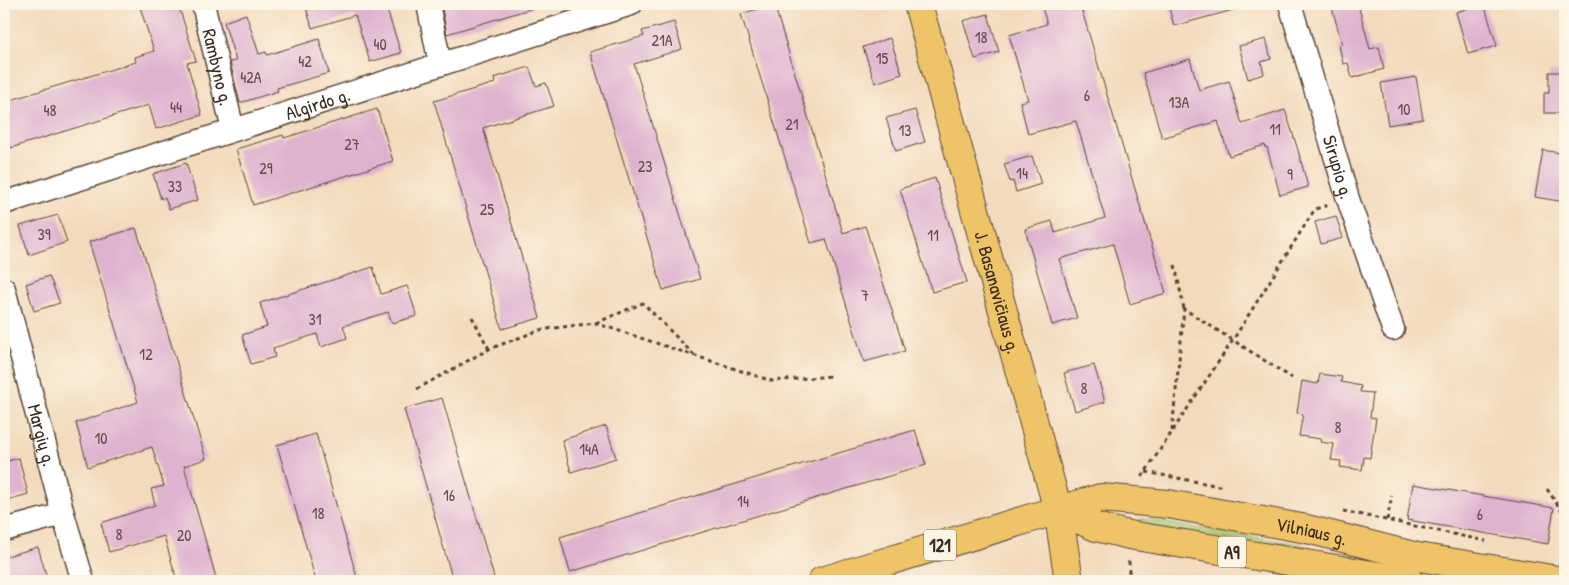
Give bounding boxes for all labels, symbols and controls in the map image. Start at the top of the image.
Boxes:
street label: Rambyno g. [196,26,240,108]
house number: 18 [975,26,987,48]
house number: 21A [651,29,673,51]
house number: 40 [373,33,387,55]
house number: 15 [876,47,889,69]
house number: 42 [298,50,312,72]
house number: 42A [240,66,262,88]
street label: Algirdo g. [282,81,353,126]
house number: 6 [1084,84,1090,106]
house number: 13A [1169,91,1190,113]
house number: 44 [170,96,182,118]
house number: 10 [1398,98,1410,120]
house number: 48 [44,99,57,121]
house number: 21 [785,113,799,135]
house number: 11 [1269,118,1281,140]
house number: 13 [899,119,911,141]
street label: Sirupio g. [1317,132,1360,202]
house number: 27 [344,133,360,155]
house number: 23 [638,155,652,177]
house number: 29 [259,157,273,179]
house number: 14 [1016,162,1028,184]
house number: 9 [1287,163,1293,185]
house number: 33 [168,175,182,197]
house number: 25 [480,198,494,220]
house number: 39 [37,223,51,245]
house number: 11 [927,224,939,246]
street label: J. Basanavičiaus g. [968,228,1027,356]
house number: 7 [861,284,869,306]
house number: 31 [309,308,322,330]
house number: 12 [139,343,153,365]
house number: 8 [1081,377,1088,399]
street label: Margių g. [22,401,63,469]
house number: 8 [1335,416,1342,438]
house number: 10 [95,427,107,449]
house number: 14A [579,438,599,460]
house number: 16 [443,484,455,506]
house number: 14 [737,490,749,512]
house number: 18 [312,502,324,524]
house number: 6 [1477,503,1483,525]
street label: Vilniaus g. [1274,511,1350,552]
house number: 8 [116,523,123,545]
house number: 20 [177,524,191,546]
road number: 121 [924,530,956,560]
road number: A9 [1218,536,1246,568]

